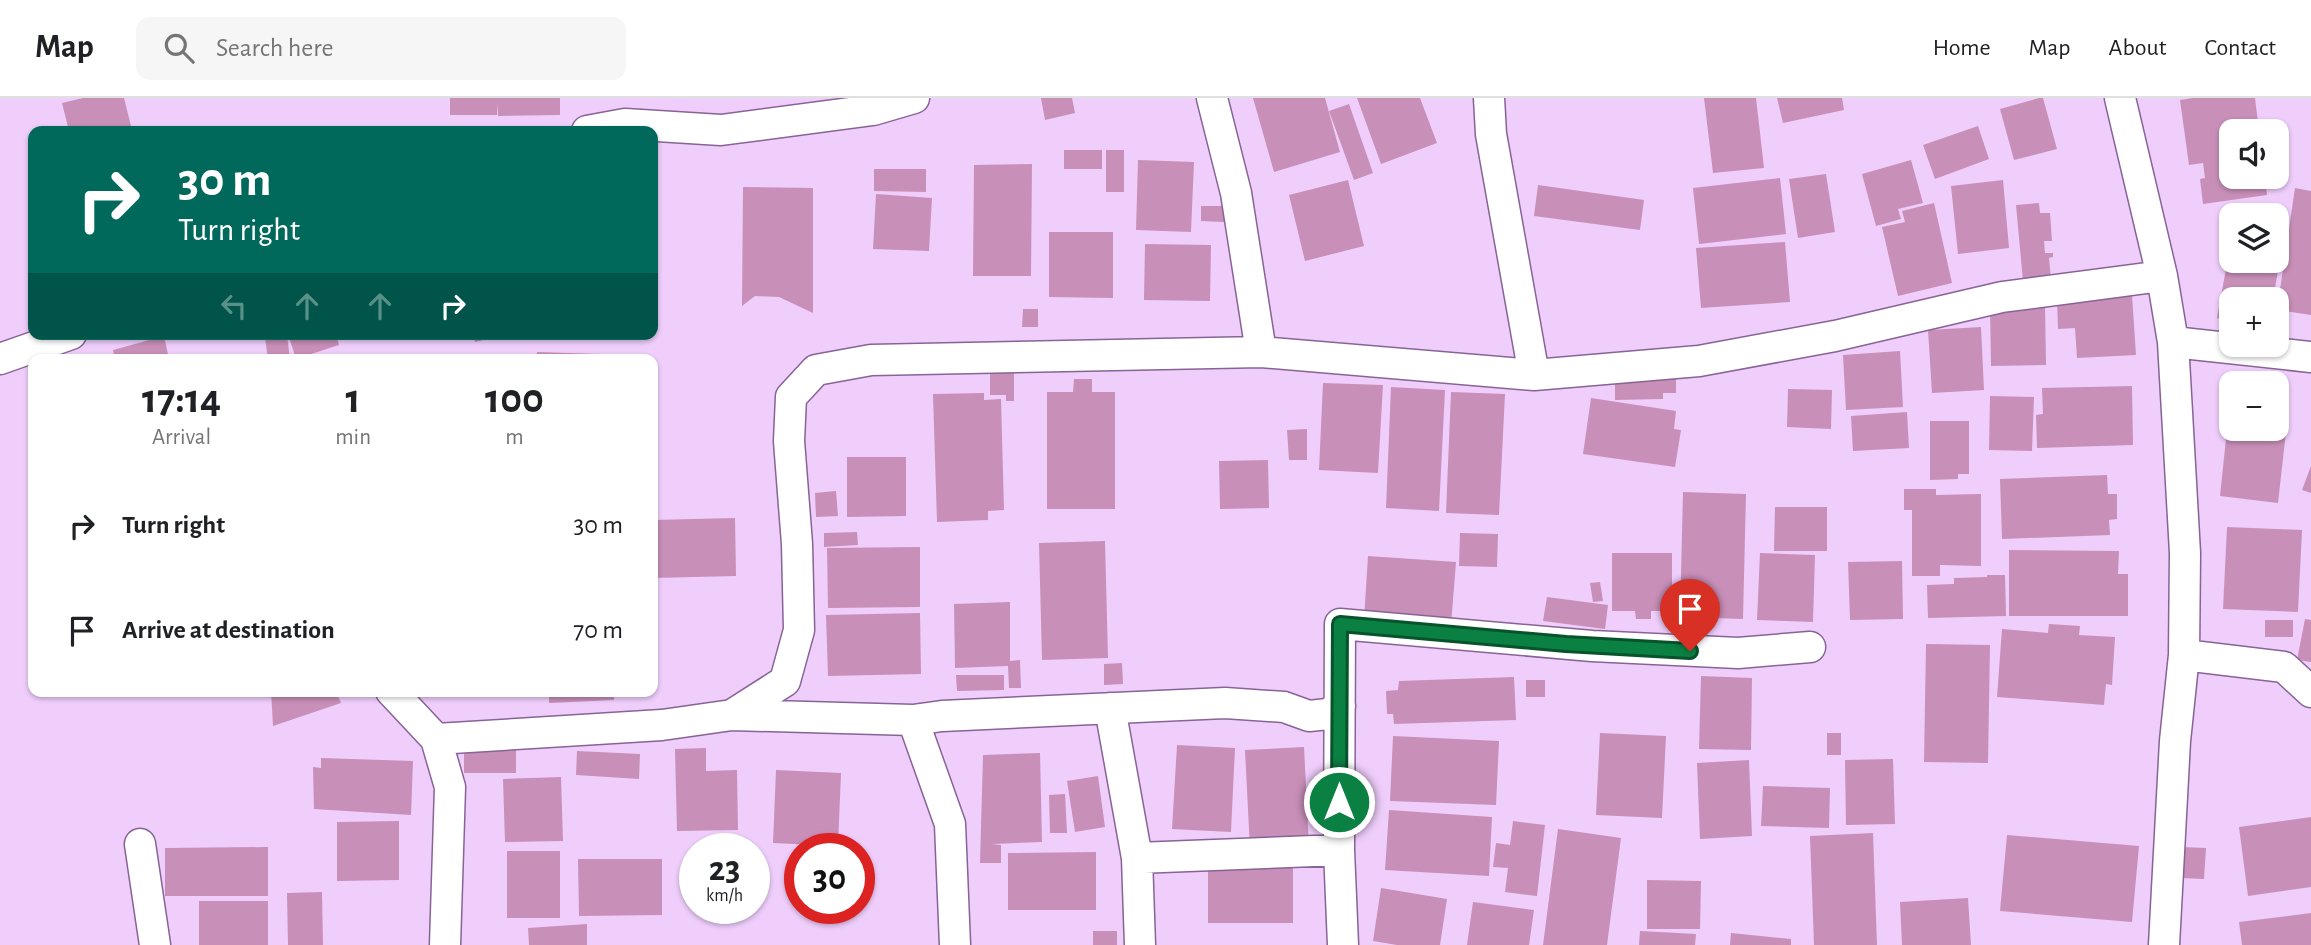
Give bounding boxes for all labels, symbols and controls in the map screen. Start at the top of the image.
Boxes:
search box [136,17,626,80]
icon: search [160,29,198,67]
text: Map [35,31,94,64]
text: Search here [216,35,334,61]
text: Home [1933,36,1991,60]
text: Map [2029,36,2071,60]
text: About [2109,36,2166,60]
text: Contact [2204,36,2276,60]
map controls [2219,119,2289,441]
button: sound [2219,119,2289,189]
icon: right [63,154,154,245]
text: 30 m [178,156,272,205]
button: layers [2219,203,2289,273]
text: Turn right [178,214,300,246]
icon: left [215,287,253,325]
icon: ahead [288,287,326,325]
icon: ahead [361,287,399,325]
icon: right [434,287,472,325]
button: + [2219,287,2289,357]
button: − [2219,371,2289,441]
text: 17:14 [142,378,221,420]
text: 1 [346,378,361,420]
text: 100 [485,378,544,420]
text: Arrival [152,426,211,449]
text: min [335,426,371,449]
text: m [505,426,524,449]
icon: right [63,507,101,545]
text: Turn right [122,512,225,538]
text: 30 m [573,512,623,538]
pin [1660,579,1720,651]
icon: arrive [1671,590,1709,628]
icon: arrive [63,612,101,650]
text: Arrive at destination [122,617,335,643]
text: 70 m [573,617,623,643]
position arrow [1302,765,1376,839]
speed limit sign: 30 [784,833,875,924]
text: 23 [709,852,740,887]
text: km/h [706,887,743,905]

